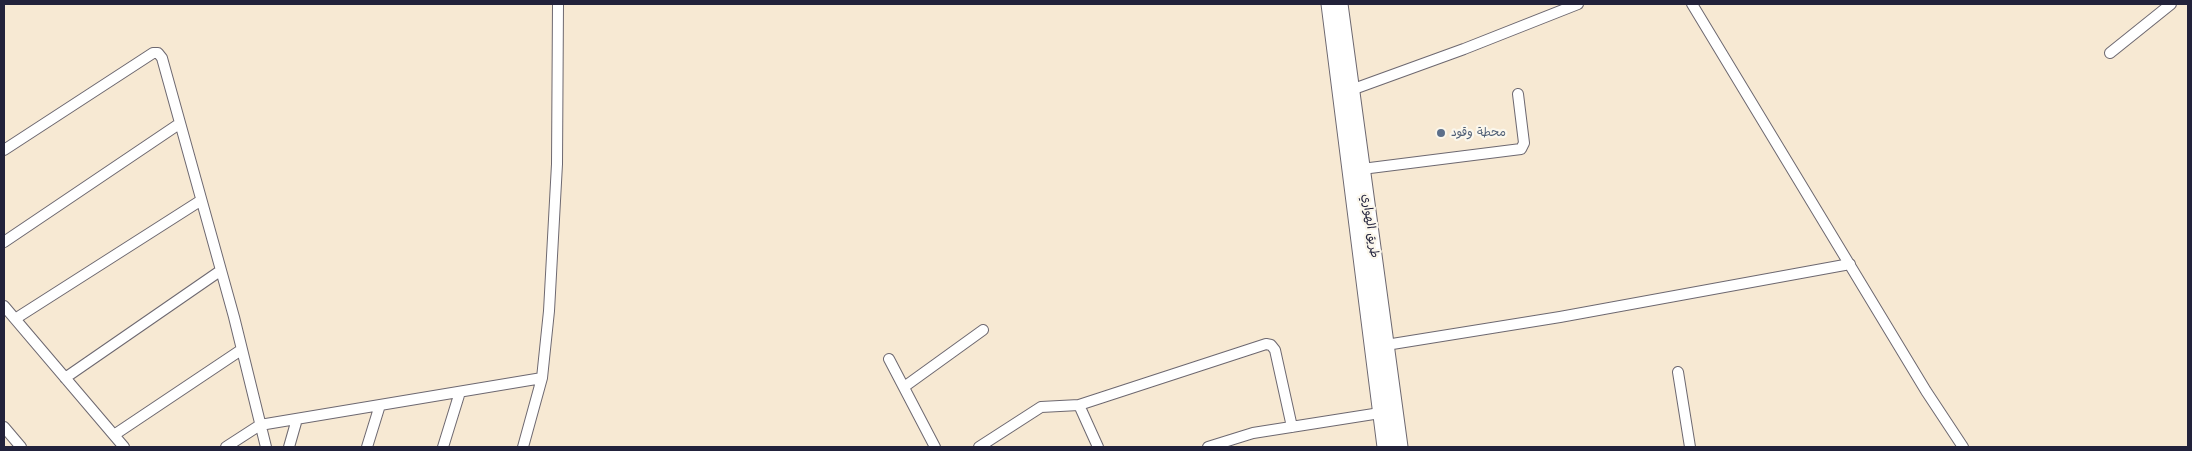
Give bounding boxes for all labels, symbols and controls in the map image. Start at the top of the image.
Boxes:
place label: محطة وقود [1451,126,1506,140]
marker: محطة وقود [1435,127,1447,139]
street label: طريق الهواري [1358,193,1382,259]

